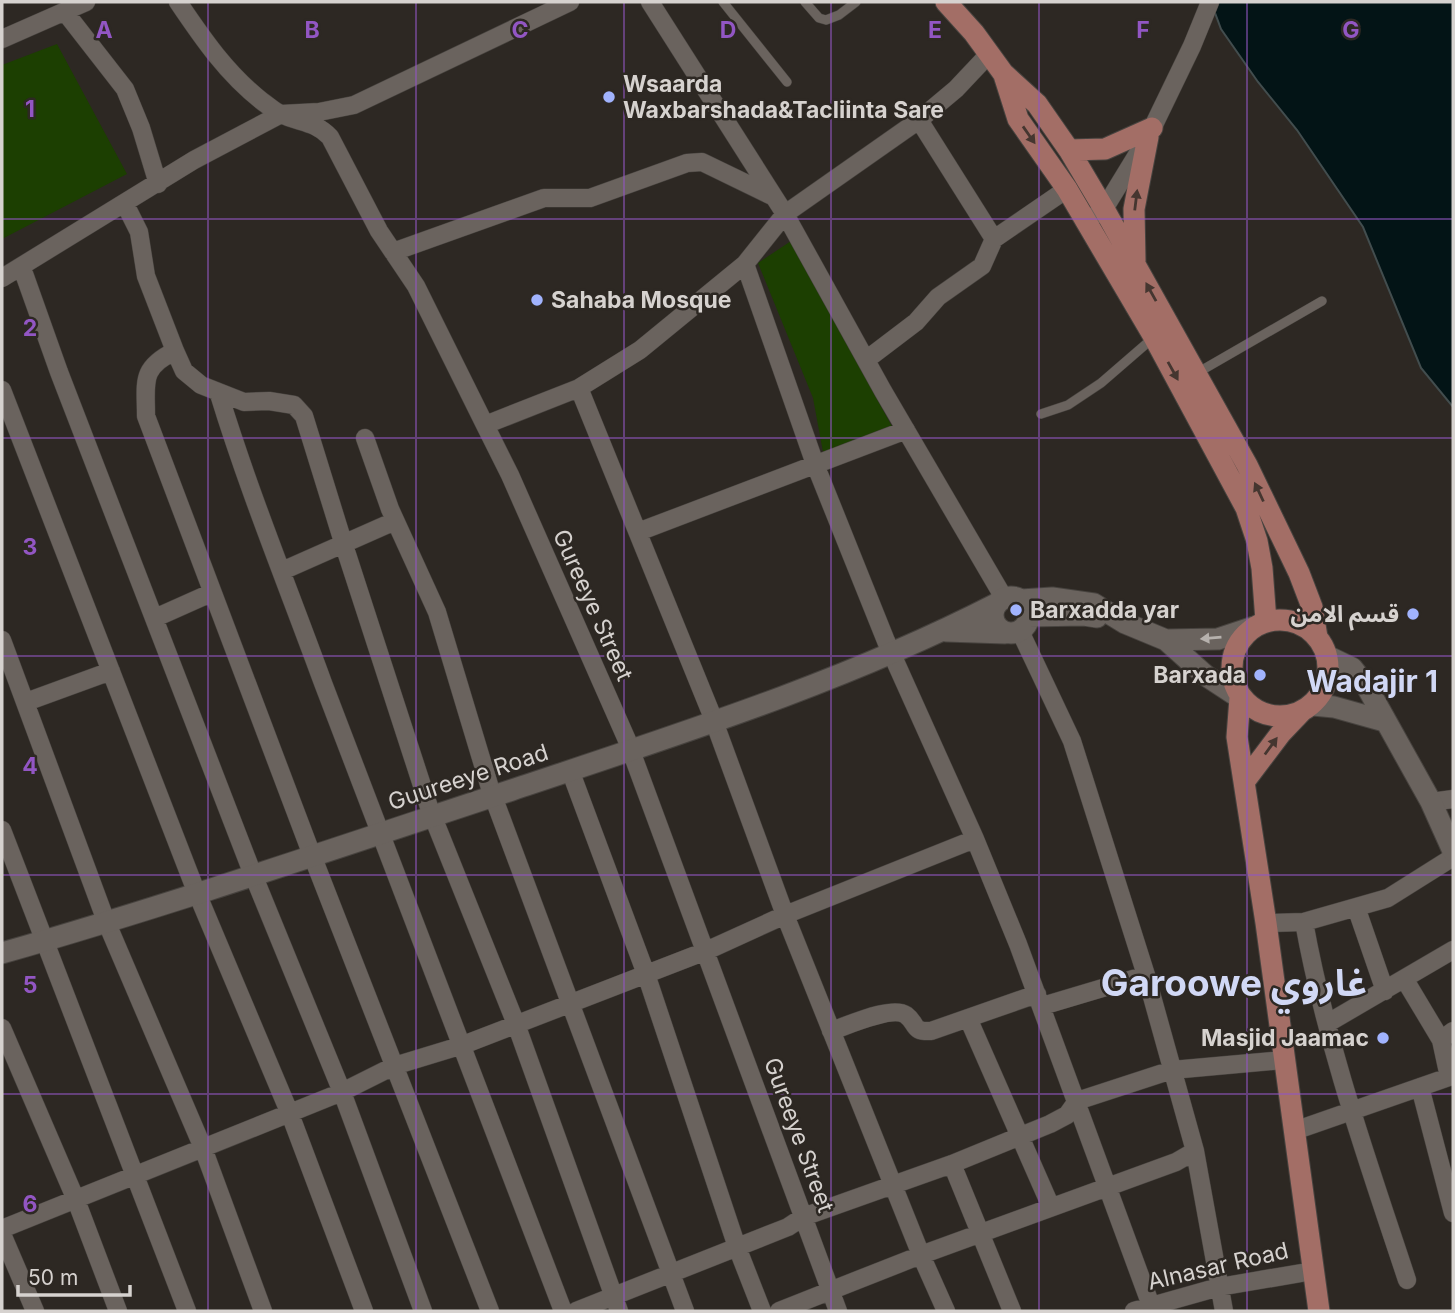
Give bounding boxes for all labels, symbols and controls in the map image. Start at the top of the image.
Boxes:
text: A [95,16,113,44]
text: B [304,16,320,44]
text: C [511,16,529,44]
text: D [720,16,736,44]
text: E [928,16,942,44]
text: F [1136,16,1150,44]
text: G [1342,16,1360,44]
place label: Wsaarda Waxbarshada&Tacliinta Sare [623,70,944,124]
marker: Wsaarda Waxbarshada&Tacliinta Sare [601,89,617,105]
text: 1 [25,95,35,123]
one-way arrow [1022,126,1036,144]
one-way arrow [1130,188,1141,210]
one-way arrow [1145,282,1157,301]
place label: Sahaba Mosque [551,286,732,314]
marker: Sahaba Mosque [529,292,545,308]
text: 2 [23,314,37,342]
one-way arrow [1167,361,1179,381]
one-way arrow [1253,481,1264,502]
street label: Gureeye Street [547,525,639,685]
text: 3 [23,533,37,561]
place label: Barxadda yar [1030,596,1179,624]
place label: قسم الامن [1291,600,1399,631]
marker: Barxadda yar [1008,602,1024,618]
marker: قسم الامن [1405,606,1421,622]
one-way arrow [1200,633,1222,644]
place label: Barxada [1153,661,1246,689]
district label: Wadajir 1 [1306,663,1438,699]
marker: Barxada [1252,667,1268,683]
one-way arrow [1264,737,1278,755]
street label: Guureeye Road [384,738,552,816]
text: 4 [22,752,38,780]
district label: Garoowe غاروي [1101,960,1367,1014]
text: 5 [23,971,37,999]
place label: Masjid Jaamac [1201,1024,1369,1052]
marker: Masjid Jaamac [1375,1030,1391,1046]
street label: Gureeye Street [758,1054,840,1217]
text: 6 [23,1190,37,1218]
street label: Alnasar Road [1145,1236,1291,1296]
scale bar [18,1254,130,1298]
text: 50 m [28,1265,78,1290]

